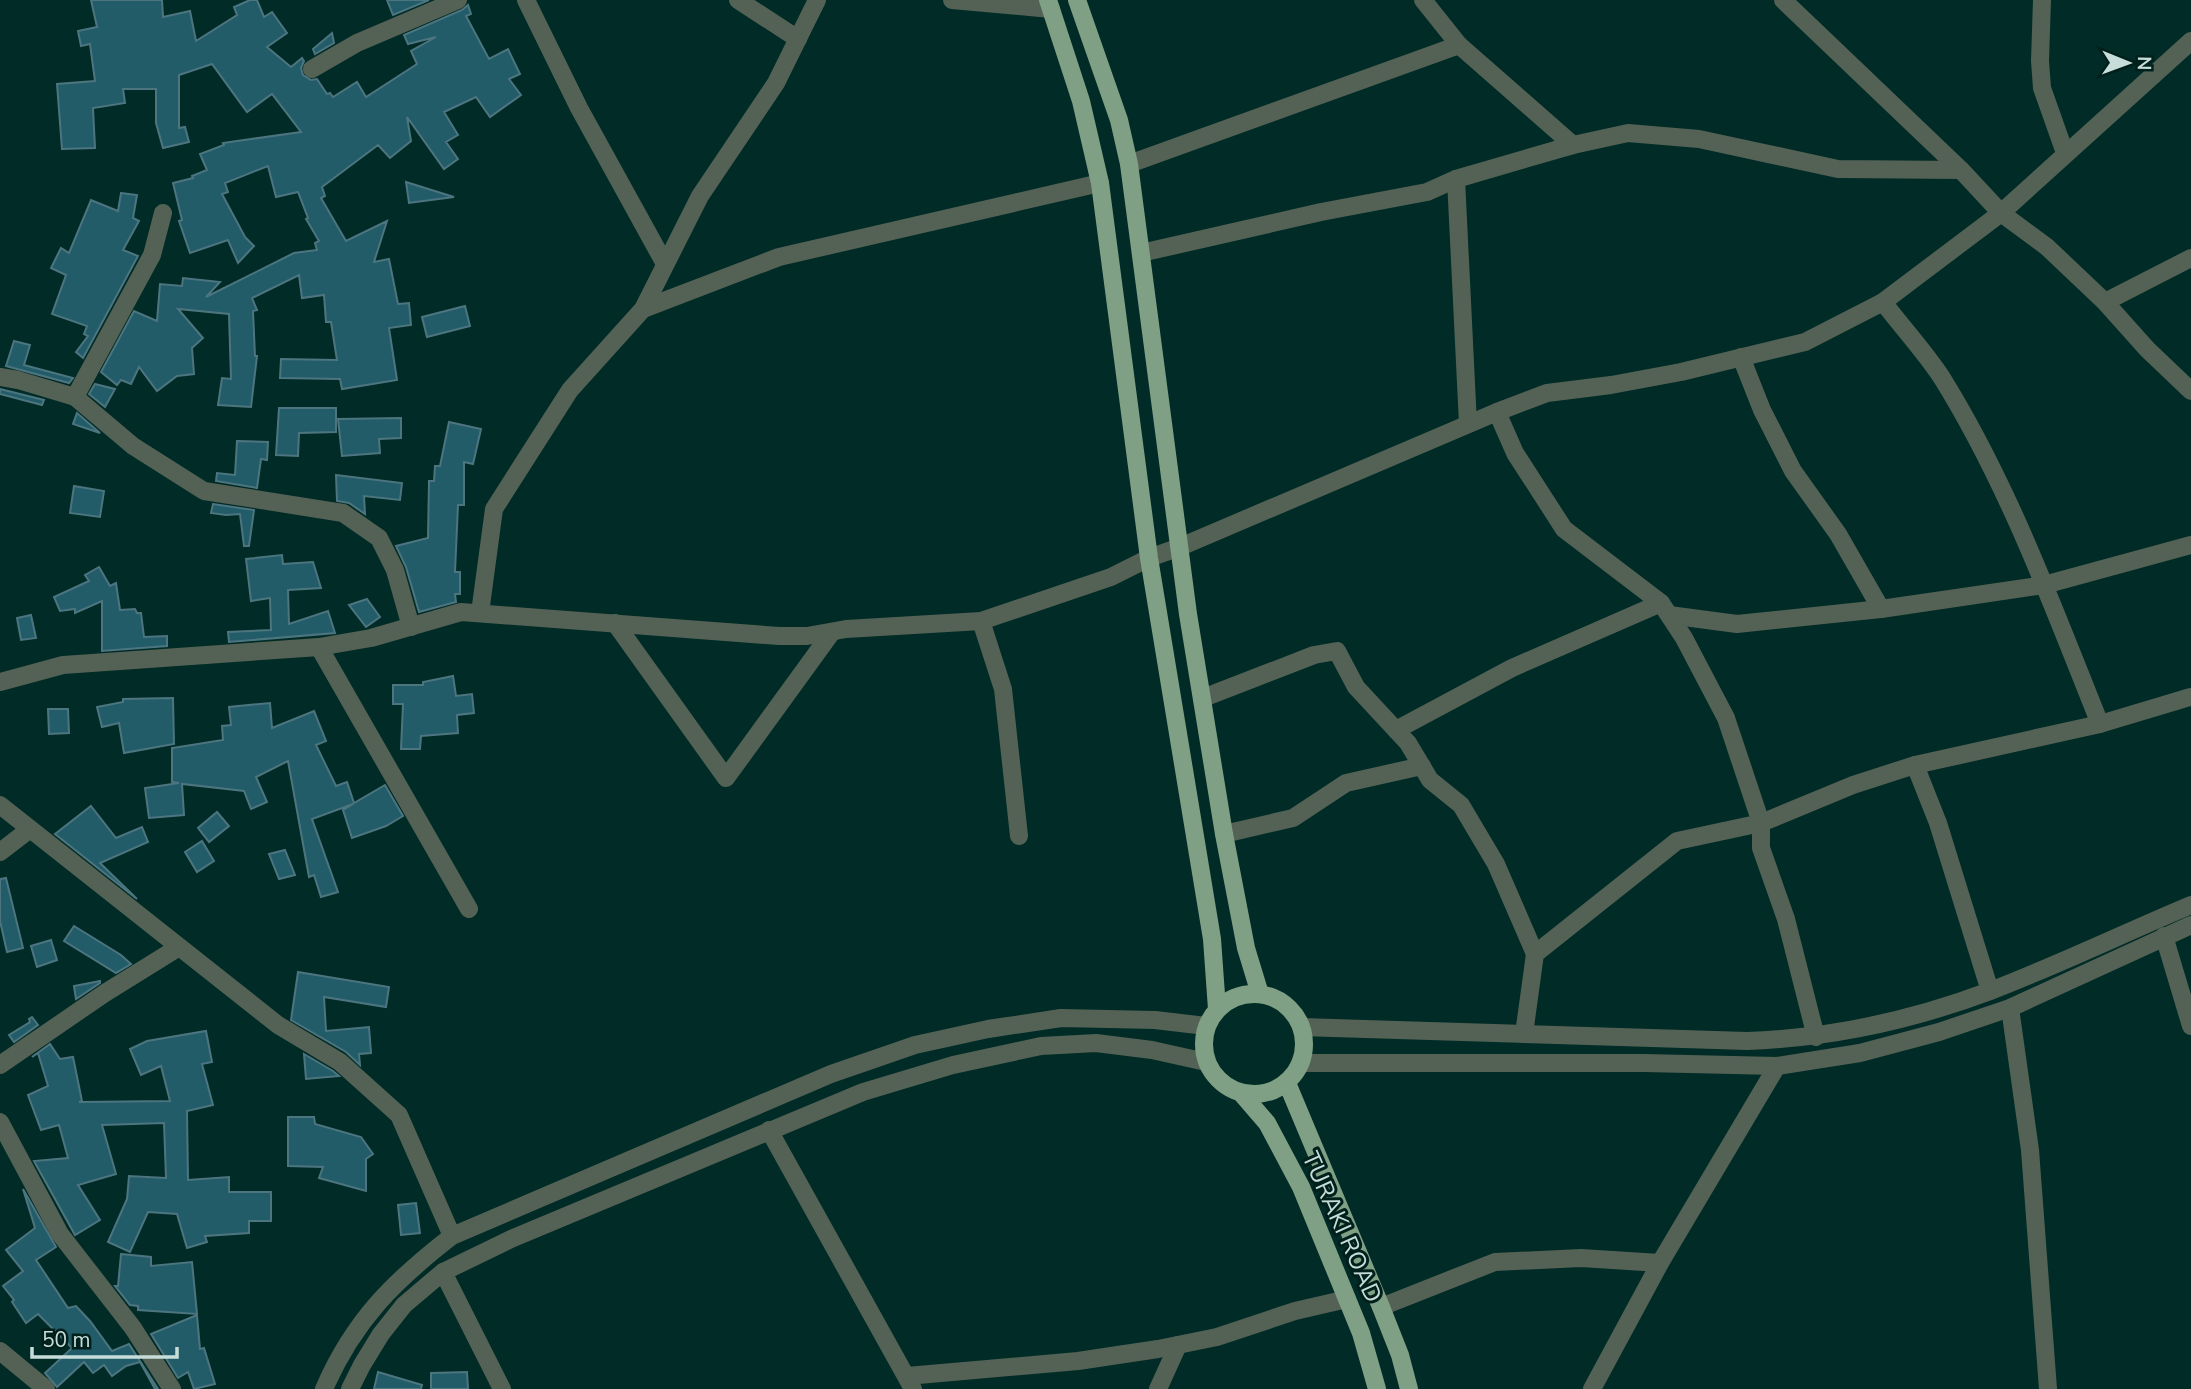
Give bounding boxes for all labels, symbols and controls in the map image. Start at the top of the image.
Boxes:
north arrow [2093,28,2163,98]
text: N [2131,56,2157,71]
street label: TURAKI ROAD [1294,1147,1390,1307]
scale bar [32,1316,177,1360]
text: 50 m [42,1326,91,1354]

